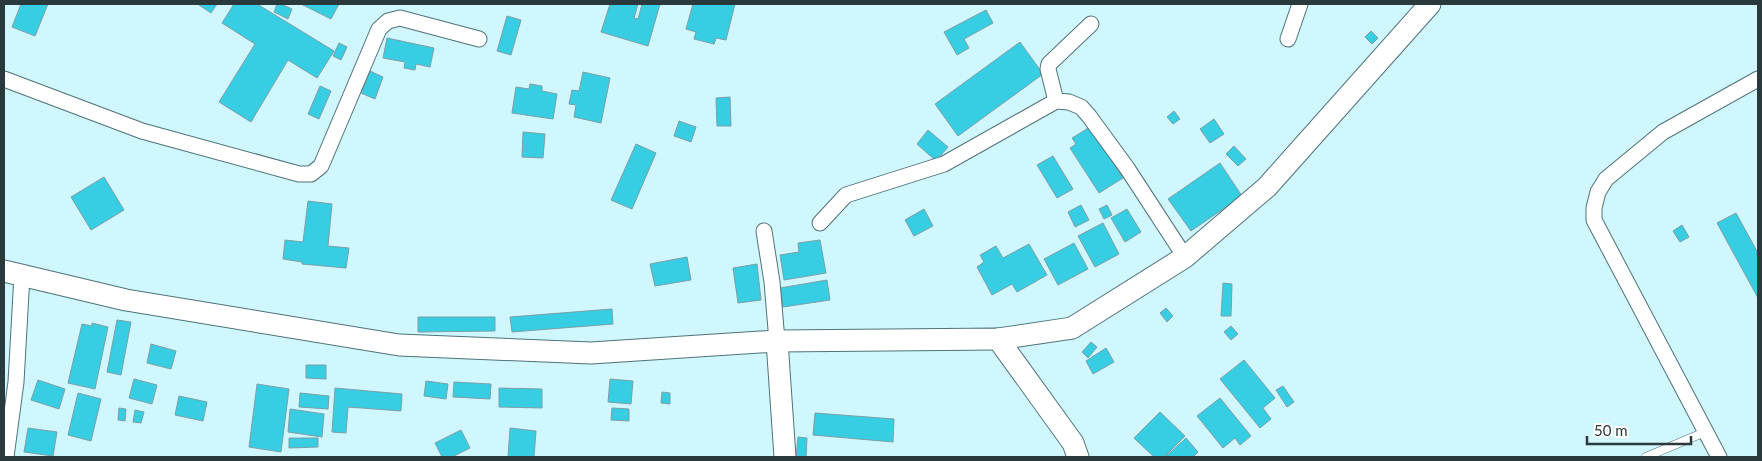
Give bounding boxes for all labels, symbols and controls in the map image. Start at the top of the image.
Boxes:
scale bar [1587,414,1691,446]
text: 50 m [1594,421,1628,439]

